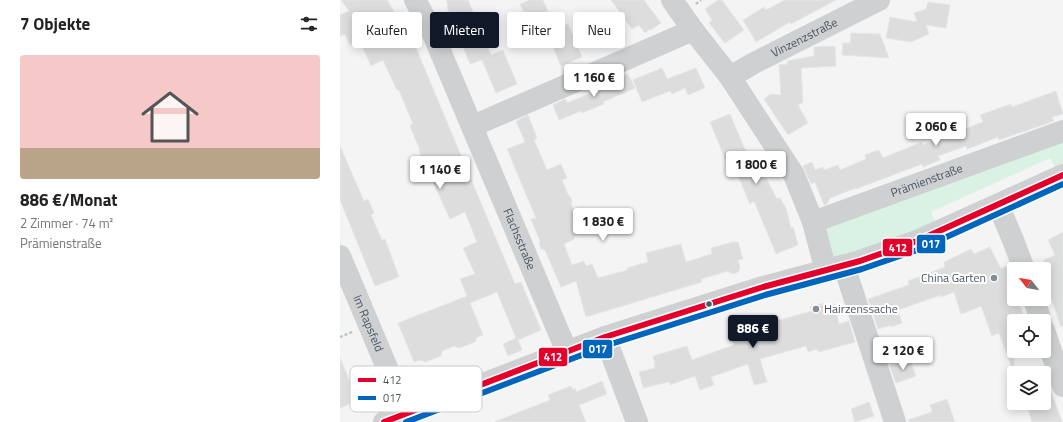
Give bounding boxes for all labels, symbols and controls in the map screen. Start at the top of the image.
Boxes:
text: 7 Objekte [20,11,90,37]
chip: Kaufen [352,12,422,48]
chip: Mieten [430,12,499,48]
chip: Filter [507,12,565,48]
chip: Neu [573,12,625,48]
street label: Vinzenzstraße [767,12,841,62]
icon: filters [298,13,320,35]
pin: 1 160 € [557,64,631,98]
text: 1 160 € [573,67,615,87]
icon: home [134,81,206,153]
pin: 2 060 € [899,113,973,147]
text: 2 060 € [915,116,957,136]
pin: 1 800 € [719,151,793,185]
text: 1 800 € [735,154,777,174]
pin: 1 140 € [403,156,477,190]
street label: Prämienstraße [888,158,965,202]
text: 1 140 € [419,159,461,179]
text: 886 €/Monat [20,187,118,213]
street label: Flachsstraße [498,205,541,273]
pin: 1 830 € [566,208,640,242]
text: 1 830 € [582,211,624,231]
text: 2 Zimmer · 74 m² [20,213,113,233]
text: Prämienstraße [20,233,102,253]
line badge: 017 [916,234,946,254]
text: 017 [922,236,940,252]
line badge: 412 [882,238,913,257]
text: 412 [889,240,907,256]
north arrow [1007,262,1051,306]
map controls [1007,262,1051,410]
place label: China Garten [921,268,986,287]
marker: China Garten [989,273,999,283]
street label: Im Rapsfeld [348,292,389,354]
unlabelled marker [704,299,714,309]
place label: Hairzenssache [824,299,898,318]
marker: Hairzenssache [811,304,821,314]
button: locate [1007,314,1051,358]
pin: 886 € [725,315,781,349]
text: 886 € [737,318,769,338]
pin: 2 120 € [866,337,940,371]
line badge: 017 [582,339,613,359]
text: 2 120 € [882,340,924,360]
text: 017 [589,341,607,357]
line badge: 412 [538,347,568,367]
text: 412 [544,349,562,365]
legend [350,366,482,412]
button: layers [1007,366,1051,410]
text: 412 [383,372,401,388]
text: 017 [383,390,401,406]

